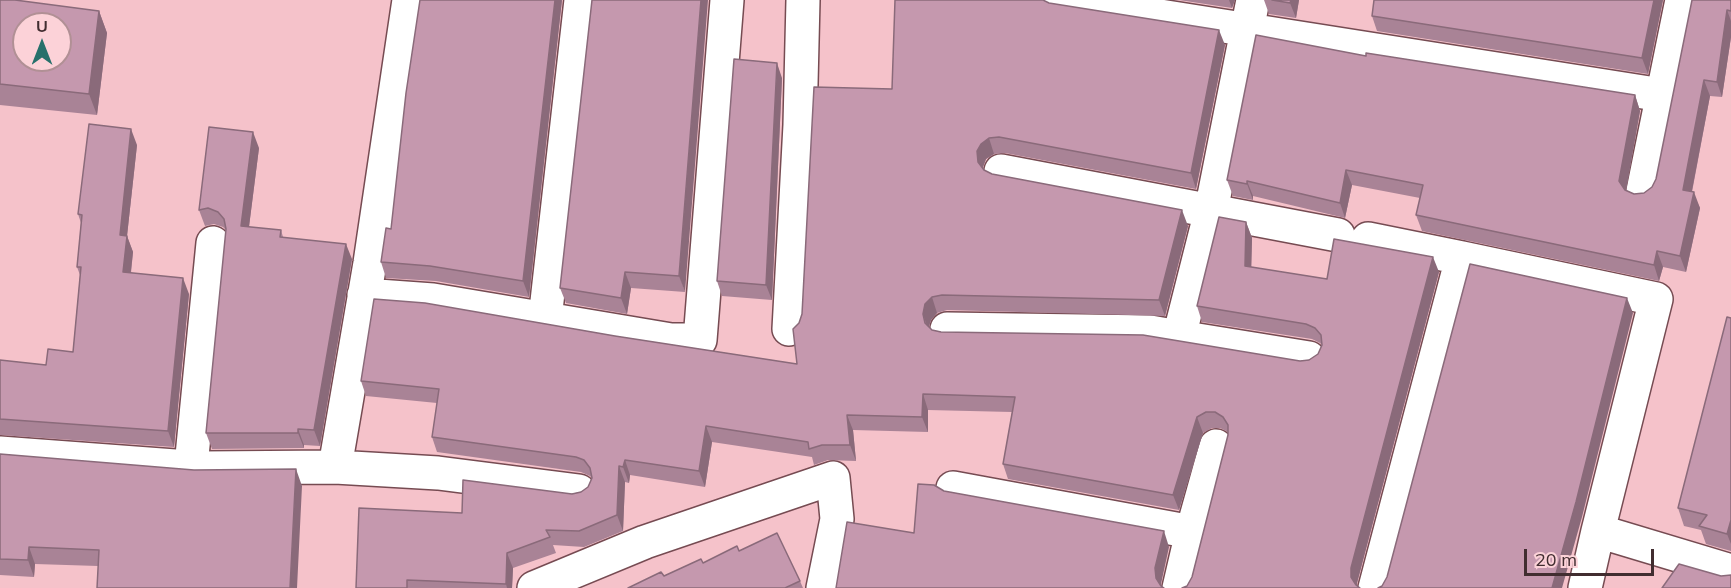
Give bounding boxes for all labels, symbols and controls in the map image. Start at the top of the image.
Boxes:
north arrow [12,12,72,72]
text: U [36,16,48,36]
scale bar [1527,537,1658,575]
text: 20 m [1535,548,1577,571]

